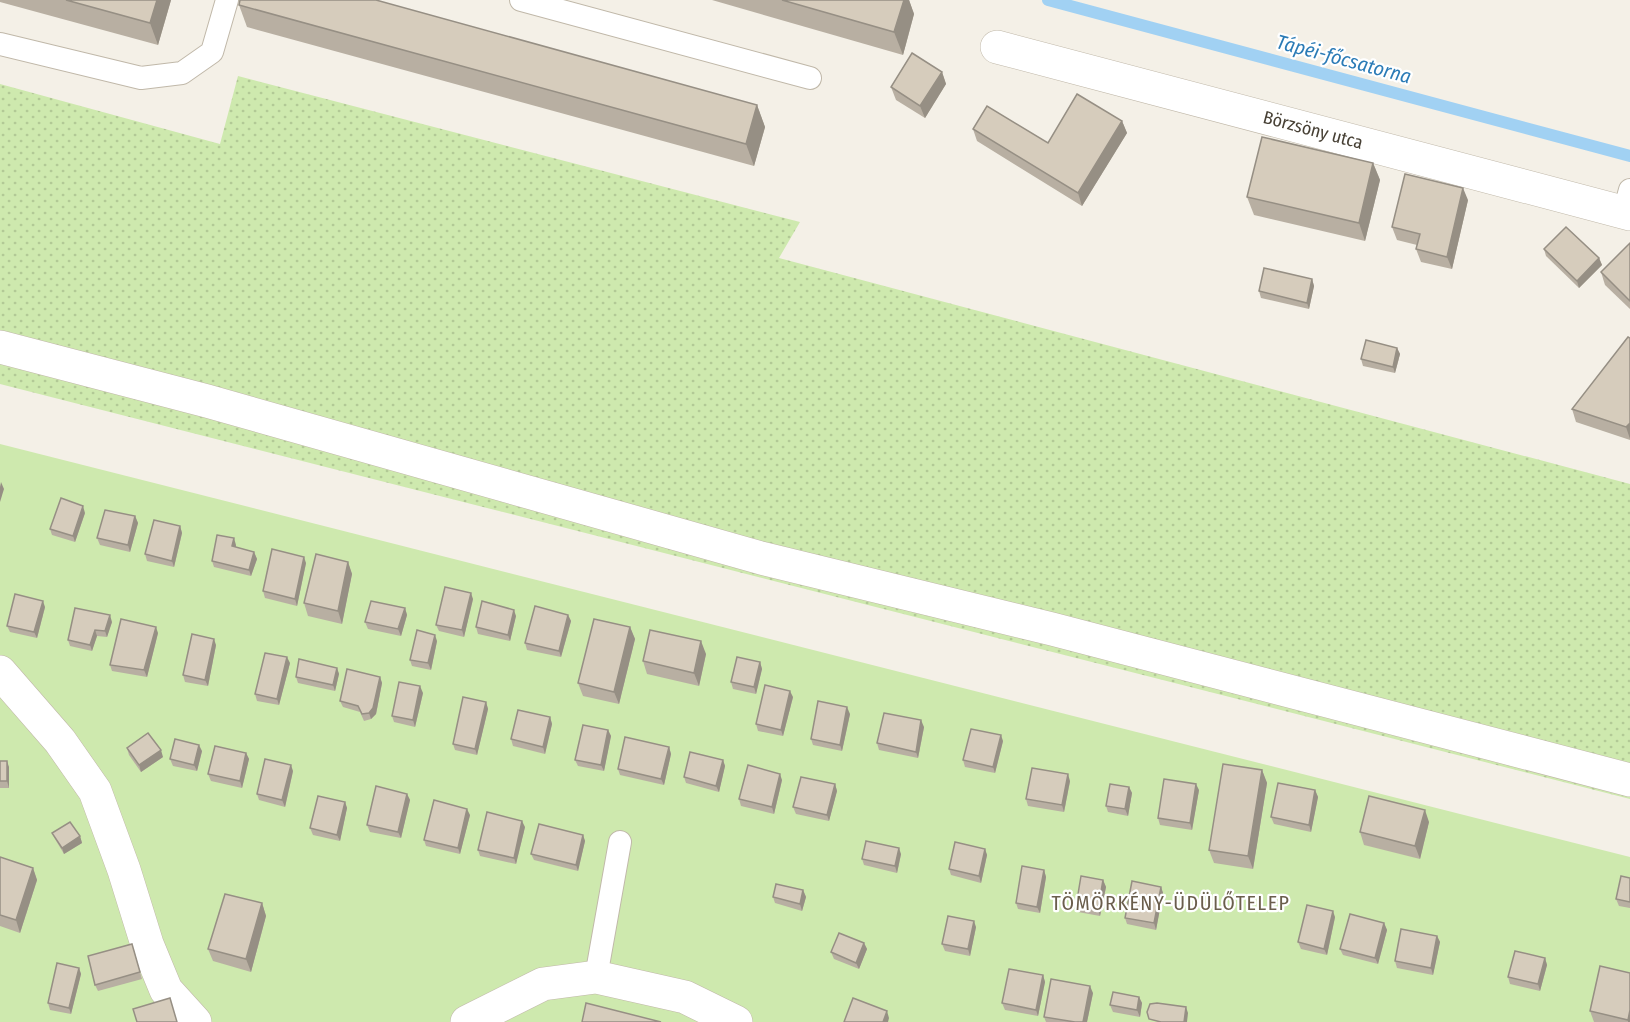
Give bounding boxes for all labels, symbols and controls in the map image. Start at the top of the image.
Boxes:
water label: Tápéi-főcsatorna [1274,29,1414,89]
street label: Börzsöny utca [1261,106,1366,154]
district label: TÖMÖRKÉNY-ÜDÜLŐTELEP [1051,890,1291,915]

